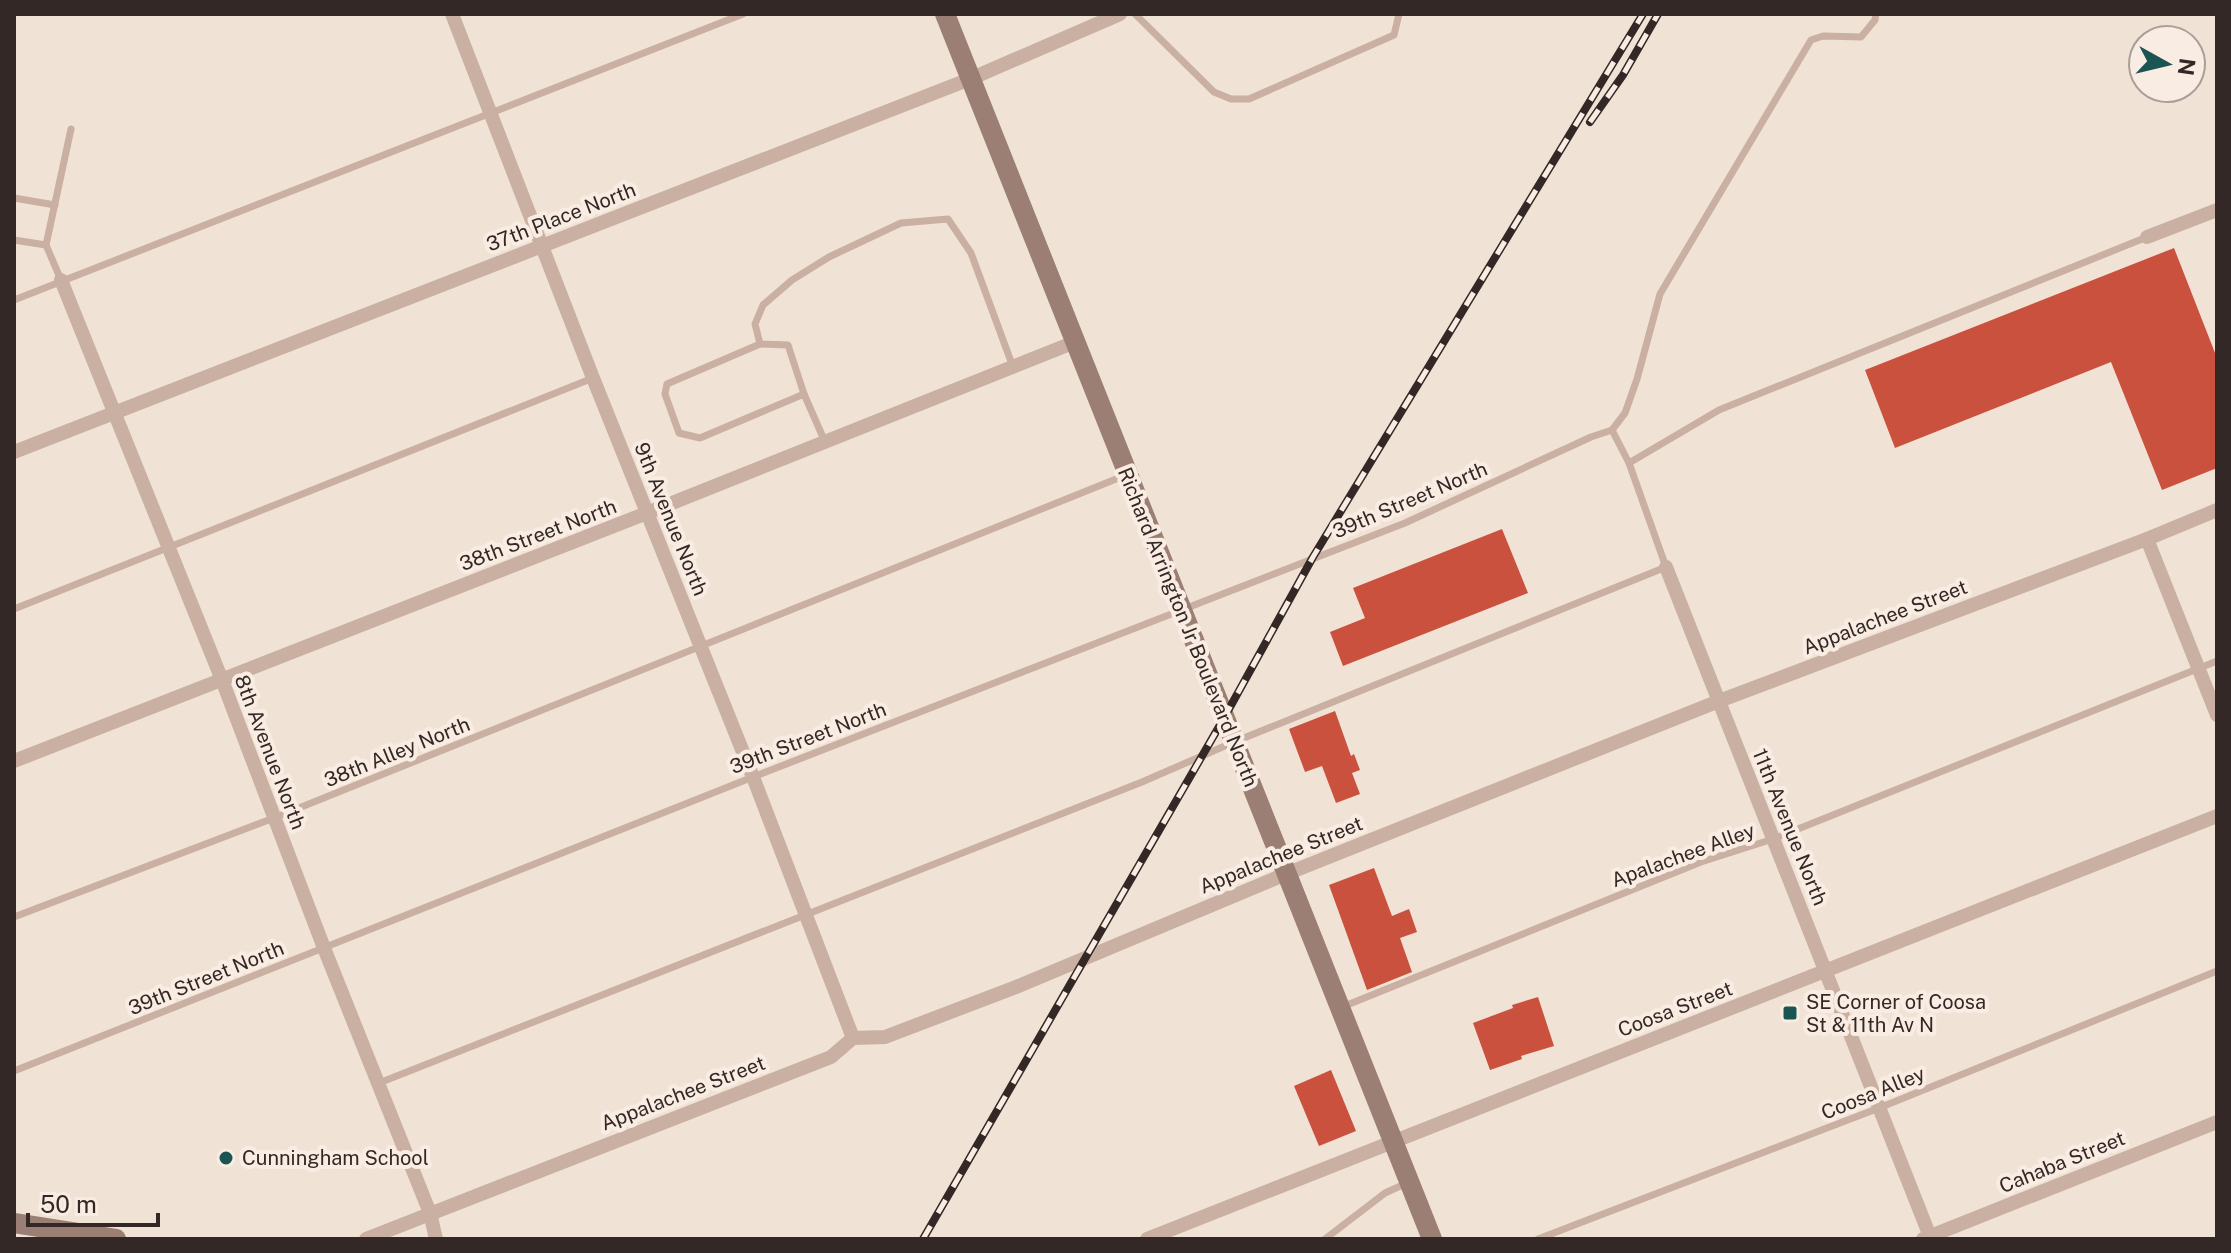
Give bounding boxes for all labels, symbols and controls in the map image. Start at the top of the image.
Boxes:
north arrow [2127,24,2207,104]
text: N [2173,56,2201,77]
street label: 37th Place North [483,177,639,257]
street label: 9th Avenue North [629,439,713,599]
street label: 39th Street North [1329,457,1491,543]
street label: Richard Arrington Jr Boulevard North [1113,464,1263,790]
street label: 38th Street North [456,494,620,576]
street label: Appalachee Street [1799,575,1971,659]
street label: 8th Avenue North [229,671,311,833]
street label: 39th Street North [726,697,890,779]
street label: 38th Alley North [321,712,473,792]
street label: 11th Avenue North [1748,745,1832,909]
street label: Appalachee Street [1196,811,1366,899]
street label: Apalachee Alley [1608,818,1758,892]
street label: 39th Street North [125,936,287,1020]
street label: Coosa Street [1614,976,1736,1042]
place label: SE Corner of Coosa St & 11th Av N [1806,990,1986,1037]
marker: SE Corner of Coosa St & 11th Av N [1781,1004,1799,1022]
street label: Appalachee Street [597,1051,769,1135]
street label: Coosa Alley [1818,1061,1929,1125]
street label: Cahaba Street [1996,1126,2128,1198]
place label: Cunningham School [242,1146,429,1170]
marker: Cunningham School [217,1149,235,1167]
scale bar [28,1177,158,1227]
text: 50 m [40,1190,97,1218]

